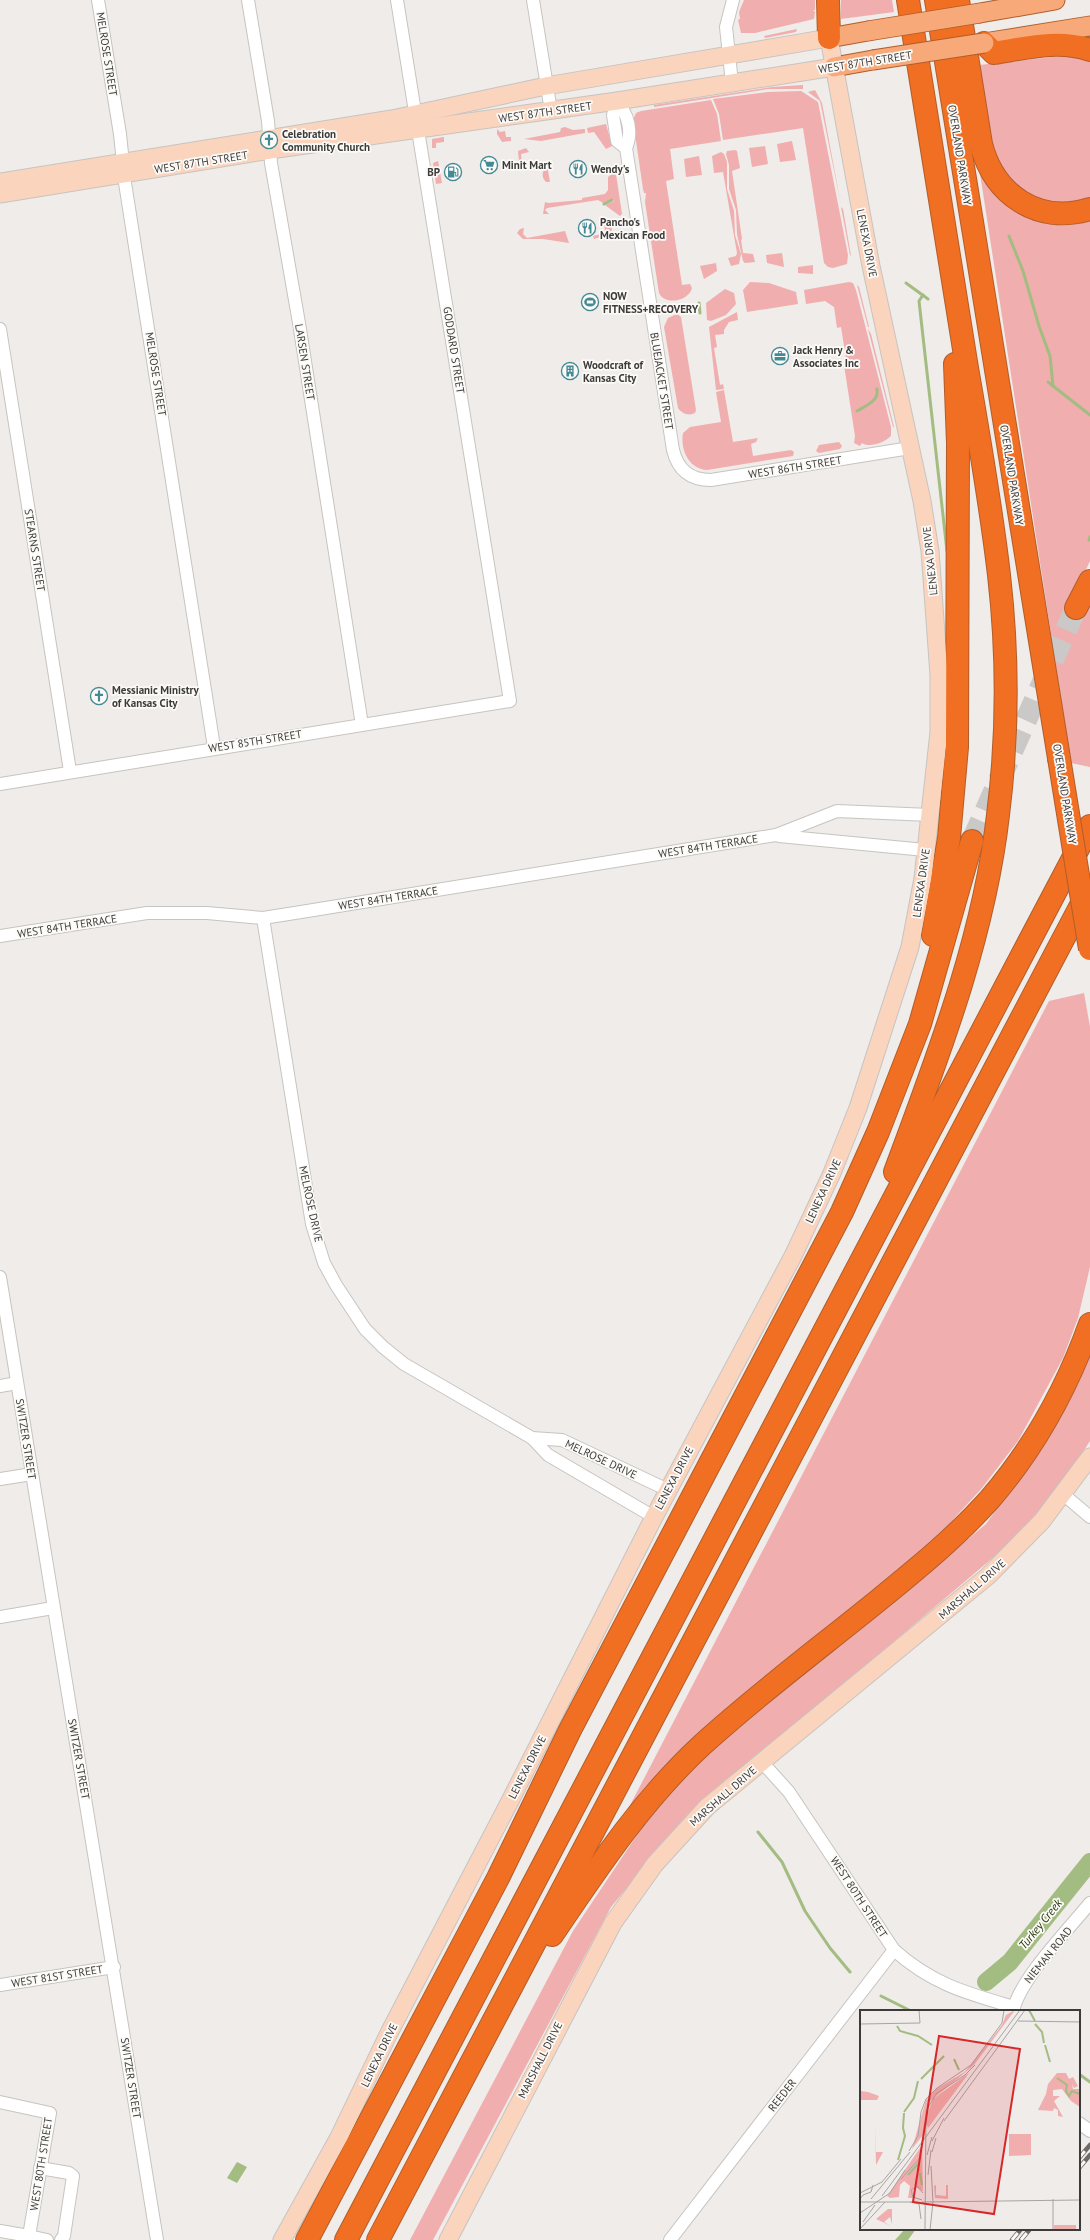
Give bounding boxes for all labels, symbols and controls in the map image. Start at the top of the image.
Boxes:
street label: MELROSE STREET [93,11,121,97]
street label: WEST 87TH STREET [817,48,913,76]
street label: WEST 87TH STREET [497,99,593,125]
street label: OVERLAND PARKWAY [945,104,975,207]
place label: Celebration Community Church [282,127,370,154]
church icon: Celebration Community Church [259,130,279,150]
street label: WEST 87TH STREET [153,148,249,176]
supermarket icon: Minit Mart [479,155,499,175]
place label: Minit Mart [502,158,552,172]
restaurant icon: Wendy's [568,159,588,179]
fuel station icon: BP [443,162,463,182]
place label: Wendy's [591,162,630,176]
place label: BP [427,165,441,179]
street label: LENEXA DRIVE [854,208,881,278]
place label: Pancho's Mexican Food [600,215,665,242]
restaurant icon: Pancho's Mexican Food [577,218,597,238]
place label: NOW FITNESS+RECOVERY [603,289,699,316]
sports icon: NOW FITNESS+RECOVERY [580,292,600,312]
street label: GODDARD STREET [440,306,468,394]
street label: LARSEN STREET [292,323,318,401]
street label: MELROSE STREET [142,331,170,417]
street label: BLUEJACKET STREET [647,331,677,431]
place label: Jack Henry & Associates Inc [792,343,859,370]
office icon: Jack Henry & Associates Inc [770,346,790,366]
place label: Woodcraft of Kansas City [583,358,645,385]
building icon: Woodcraft of Kansas City [560,361,580,381]
street label: OVERLAND PARKWAY [997,424,1027,527]
street label: WEST 86TH STREET [747,453,843,481]
street label: STEARNS STREET [22,508,48,592]
street label: LENEXA DRIVE [919,526,941,596]
place label: Messianic Ministry of Kansas City [112,683,199,710]
church icon: Messianic Ministry of Kansas City [89,686,109,706]
street label: WEST 85TH STREET [207,727,303,755]
street label: OVERLAND PARKWAY [1050,743,1080,846]
street label: WEST 84TH TERRACE [657,831,759,861]
street label: LENEXA DRIVE [909,848,933,918]
street label: WEST 84TH TERRACE [337,883,439,913]
street label: WEST 84TH TERRACE [16,911,118,941]
street label: LENEXA DRIVE [802,1157,844,1225]
street label: MELROSE DRIVE [296,1165,326,1244]
street label: SWITZER STREET [13,1398,39,1480]
street label: MELROSE DRIVE [563,1436,639,1482]
street label: LENEXA DRIVE [652,1444,697,1512]
street label: MARSHALL DRIVE [936,1556,1008,1622]
street label: SWITZER STREET [65,1718,93,1800]
street label: LENEXA DRIVE [505,1733,549,1801]
street label: MARSHALL DRIVE [687,1763,759,1829]
street label: WEST 80TH STREET [827,1854,891,1940]
water label: Turkey Creek [1015,1895,1065,1952]
street label: NIEMAN ROAD [1021,1924,1075,1986]
street label: WEST 81ST STREET [10,1962,104,1990]
inset map [860,2010,1080,2230]
street label: MARSHALL DRIVE [515,2019,565,2101]
street label: LENEXA DRIVE [358,2021,401,2089]
street label: SWITZER STREET [118,2037,144,2119]
street label: REEDER [765,2075,799,2114]
street label: WEST 80TH STREET [27,2116,55,2212]

